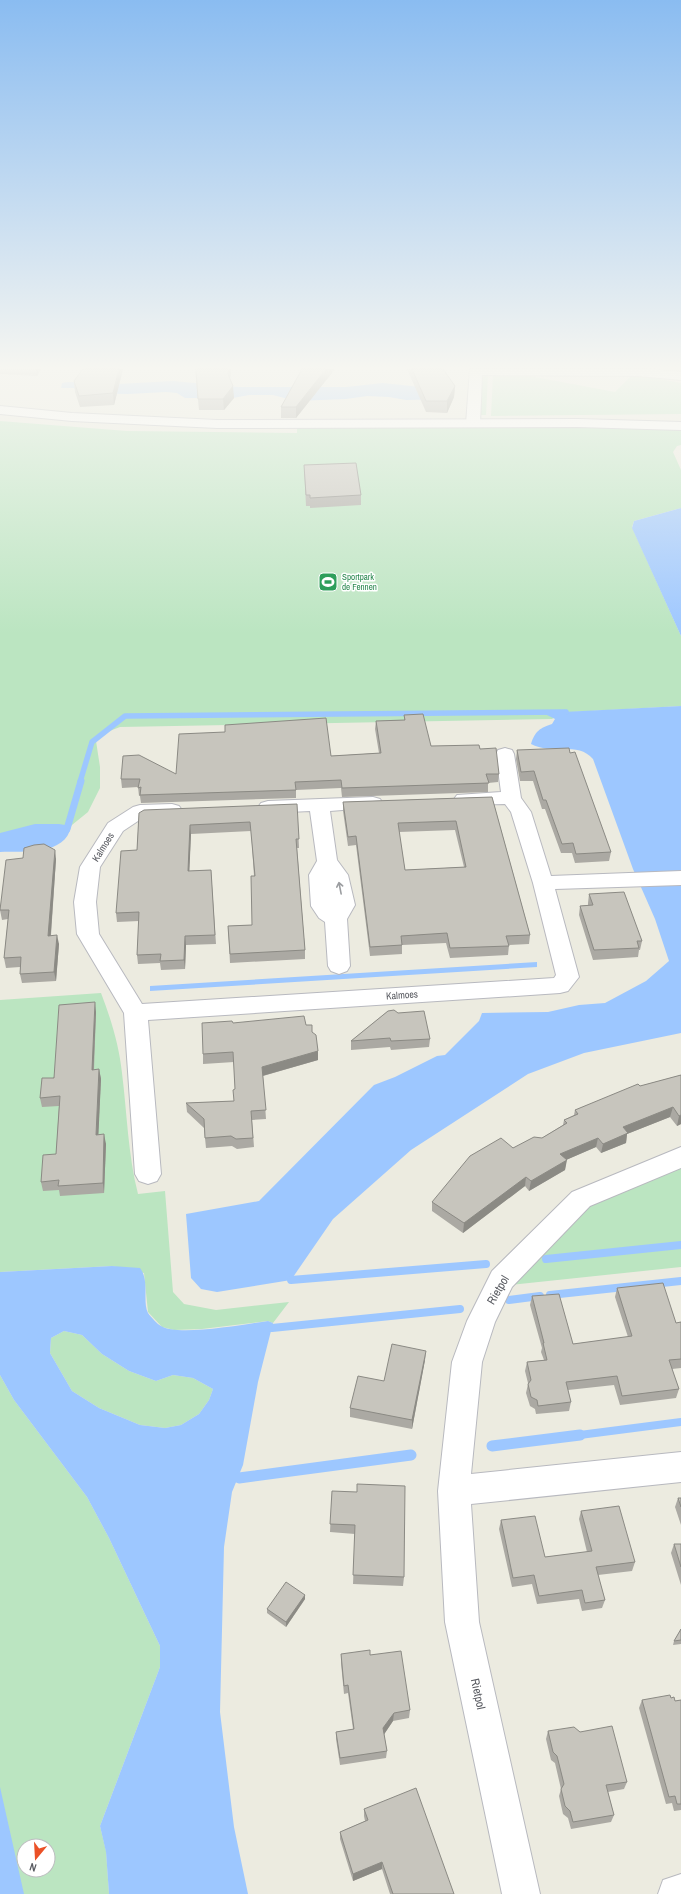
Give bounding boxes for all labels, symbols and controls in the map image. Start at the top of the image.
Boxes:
sports icon: Sportpark de Fennen [317,571,339,593]
place label: Sportpark de Fennen [342,571,377,593]
street label: Kalmoes [89,830,117,864]
one-way arrow [336,881,344,894]
street label: Kalmoes [386,987,418,1003]
street label: Rietpol [483,1273,513,1307]
street label: Rietpol [467,1677,489,1711]
north arrow [16,1838,56,1878]
text: N [28,1860,38,1875]

